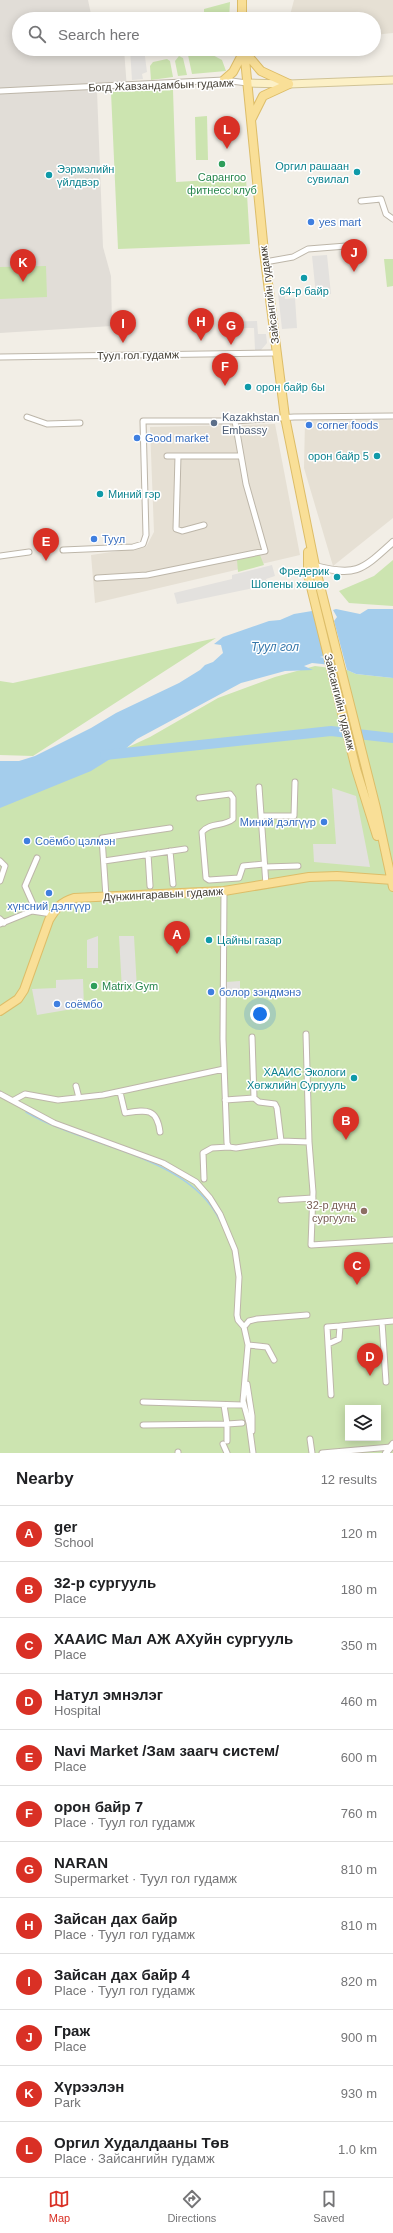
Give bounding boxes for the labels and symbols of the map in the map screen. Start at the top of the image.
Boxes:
street label: Богд Жавзандамбын гудамж [88,76,235,94]
pin: L [214,116,240,149]
marker: Сарангоо фитнесс клуб [217,159,227,169]
place label: Оргил рашаан сувилал [275,160,349,185]
place label: Ээрмэлийн үйлдвэр [57,163,114,188]
marker: Оргил рашаан сувилал [352,167,362,177]
marker: Ээрмэлийн үйлдвэр [44,170,54,180]
place label: Сарангоо фитнесс клуб [187,171,257,196]
place label: yes mart [319,216,361,228]
marker: yes mart [306,217,316,227]
pin: J [341,239,367,272]
street label: Зайсангийн гудамж [257,245,281,345]
pin: K [10,249,36,282]
marker: 64-р байр [299,273,309,283]
place label: 64-р байр [279,285,329,297]
pin: H [188,308,214,341]
pin: I [110,310,136,343]
pin: G [218,312,244,345]
street label: Туул гол гудамж [97,348,180,362]
pin: F [212,353,238,386]
place label: орон байр 6ы [256,381,325,393]
marker: орон байр 6ы [243,382,253,392]
place label: Kazakhstan Embassy [222,411,279,436]
marker: Kazakhstan Embassy [209,418,219,428]
place label: corner foods [317,419,379,431]
marker: corner foods [304,420,314,430]
place label: Good market [145,432,209,444]
marker: Good market [132,433,142,443]
place label: орон байр 5 [308,450,369,462]
marker: орон байр 5 [372,451,382,461]
place label: Миний гэр [108,488,160,500]
marker: Миний гэр [95,489,105,499]
pin: E [33,528,59,561]
place label: Туул [102,533,125,545]
marker: Туул [89,534,99,544]
place label: Фредерик Шопены хөшөө [251,565,329,590]
marker: Фредерик Шопены хөшөө [332,572,342,582]
water label: Туул гол [251,640,299,654]
street label: Зайсангийн гудамж [322,653,358,752]
place label: Миний дэлгүүр [240,816,316,828]
marker: Миний дэлгүүр [319,817,329,827]
place label: Соёмбо цэлмэн [35,835,115,847]
marker: Соёмбо цэлмэн [22,836,32,846]
street label: Дүнжингаравын гудамж [103,885,224,903]
marker: хүнсний дэлгүүр [44,888,54,898]
place label: хүнсний дэлгүүр [7,900,91,912]
pin: A [164,921,190,954]
place label: Цайны газар [217,934,282,946]
marker: Цайны газар [204,935,214,945]
place label: Matrix Gym [102,980,158,992]
marker: Matrix Gym [89,981,99,991]
place label: болор зэндмэнэ [219,986,301,998]
marker: болор зэндмэнэ [206,987,216,997]
place label: соёмбо [65,998,103,1010]
marker: соёмбо [52,999,62,1009]
your location [250,1004,270,1024]
place label: ХААИС Экологи Хөгжлийн Сургууль [247,1066,346,1091]
marker: ХААИС Экологи Хөгжлийн Сургууль [349,1073,359,1083]
pin: B [333,1107,359,1140]
place label: 32-р дунд сургууль [307,1199,357,1224]
marker: 32-р дунд сургууль [359,1206,369,1216]
pin: C [344,1252,370,1285]
pin: D [357,1343,383,1376]

